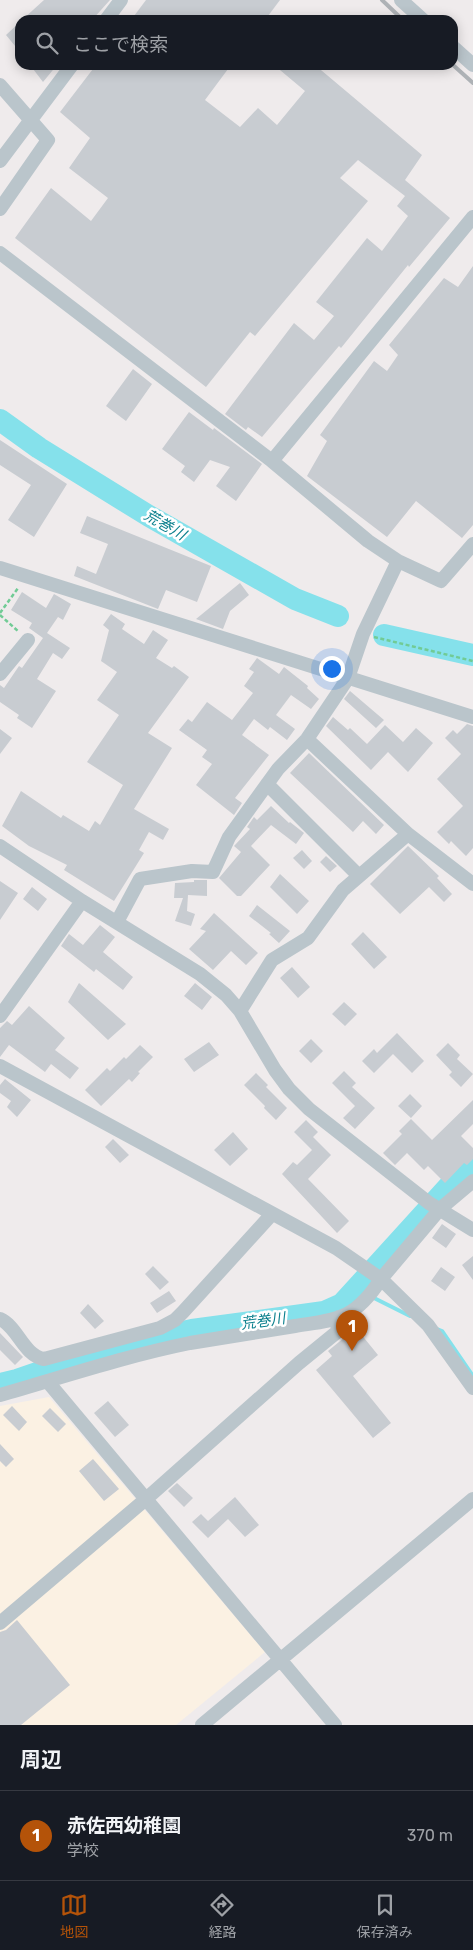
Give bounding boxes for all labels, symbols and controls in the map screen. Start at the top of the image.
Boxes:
search box [15,15,458,70]
icon: search [33,29,61,57]
text: ここで検索 [73,33,168,56]
water label: 荒巻川 [141,506,191,545]
your location [319,656,345,682]
water label: 荒巻川 [239,1309,289,1333]
pin: 1 [336,1310,368,1351]
text: 周辺 [20,1747,62,1772]
text: 赤佐西幼稚園 [67,1814,181,1837]
text: 1 [32,1826,40,1845]
text: 370 m [407,1826,453,1845]
text: 学校 [67,1841,99,1860]
tab: 地図 [60,1891,88,1941]
tab: 経路 [208,1891,236,1941]
tab: 保存済み [357,1891,413,1941]

